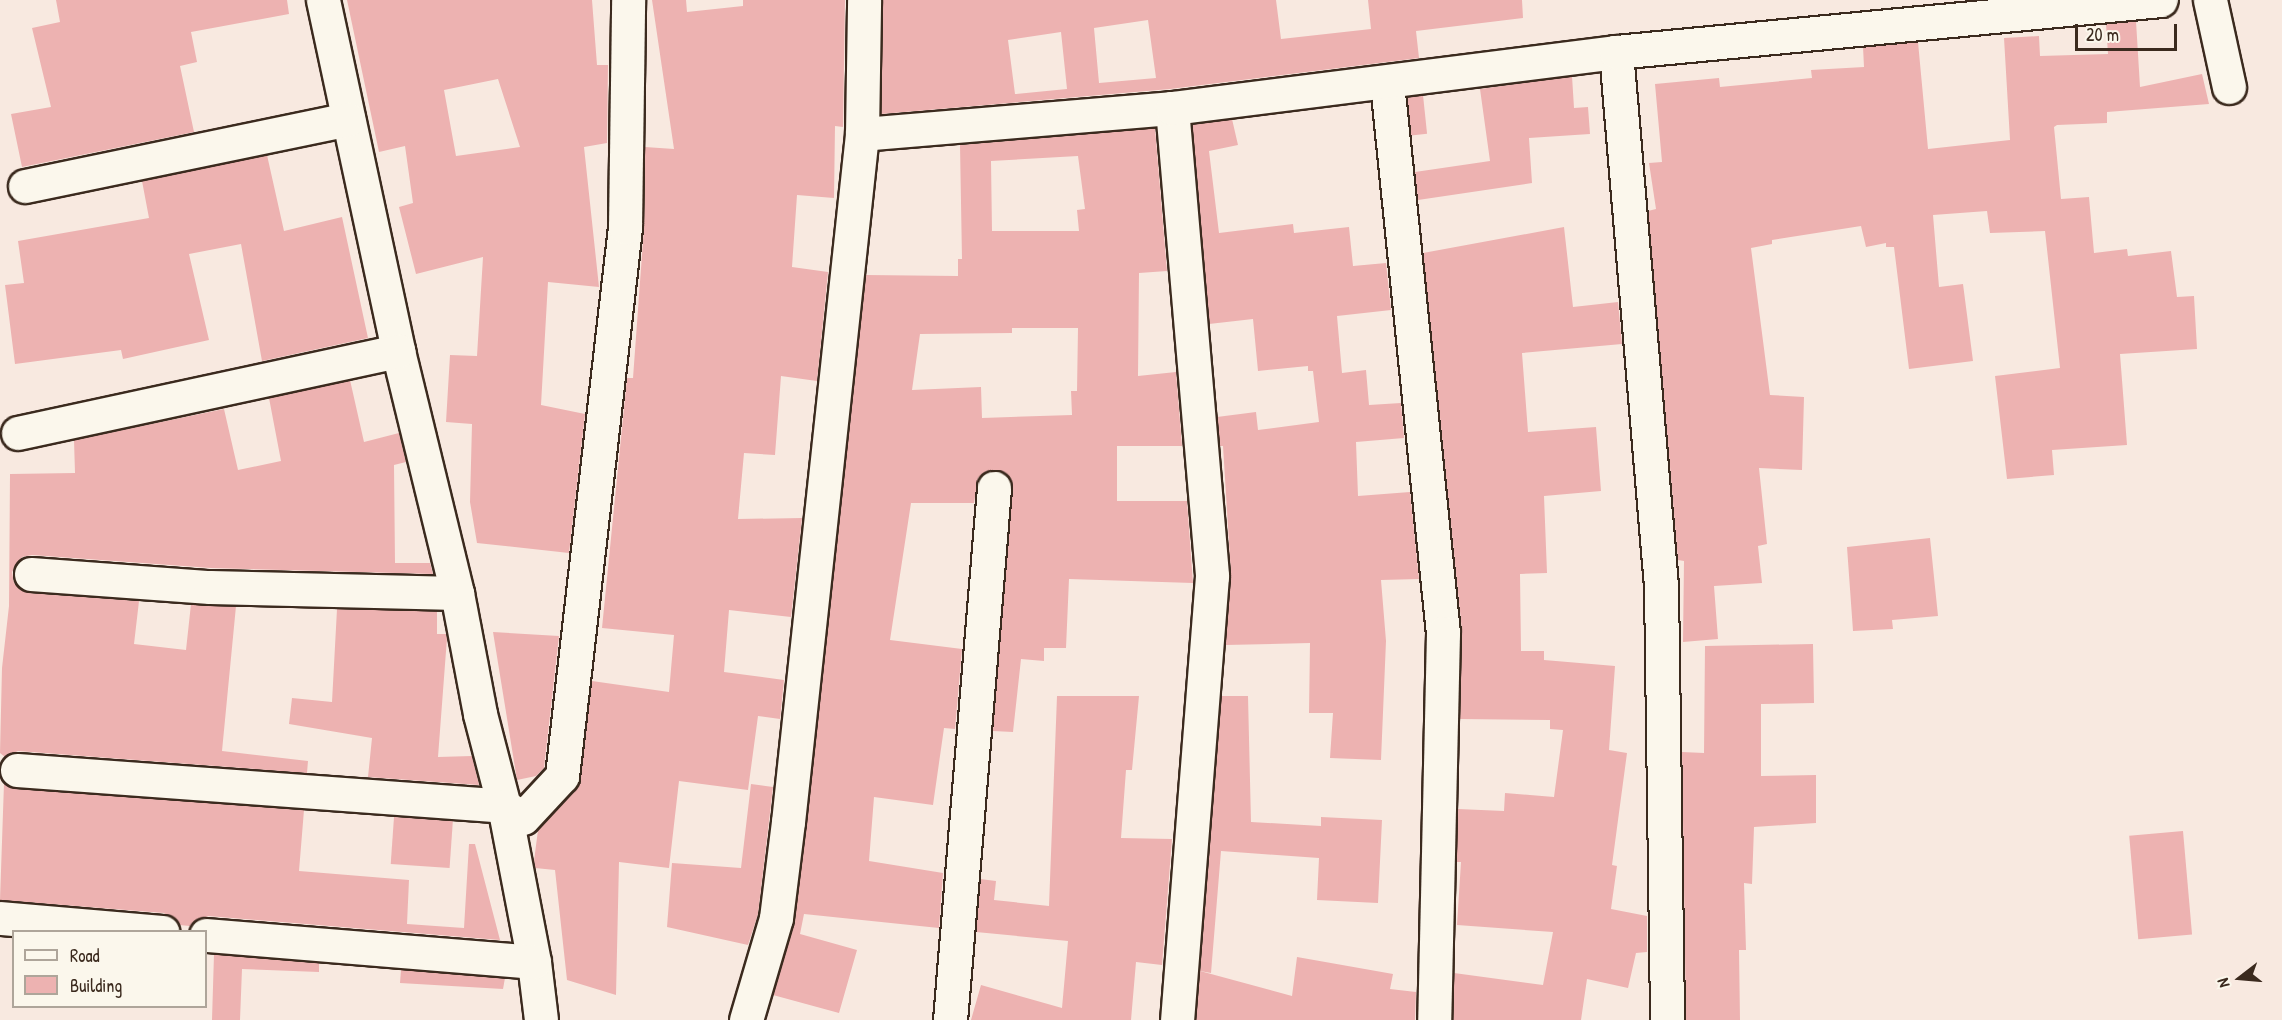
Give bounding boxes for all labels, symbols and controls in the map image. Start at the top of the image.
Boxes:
scale bar [2078,12,2180,50]
text: 20 m [2086,22,2119,47]
legend [12,930,207,1008]
text: Road [70,943,100,968]
north arrow [2210,948,2270,1008]
text: Building [70,973,122,998]
text: N [2211,976,2234,990]

